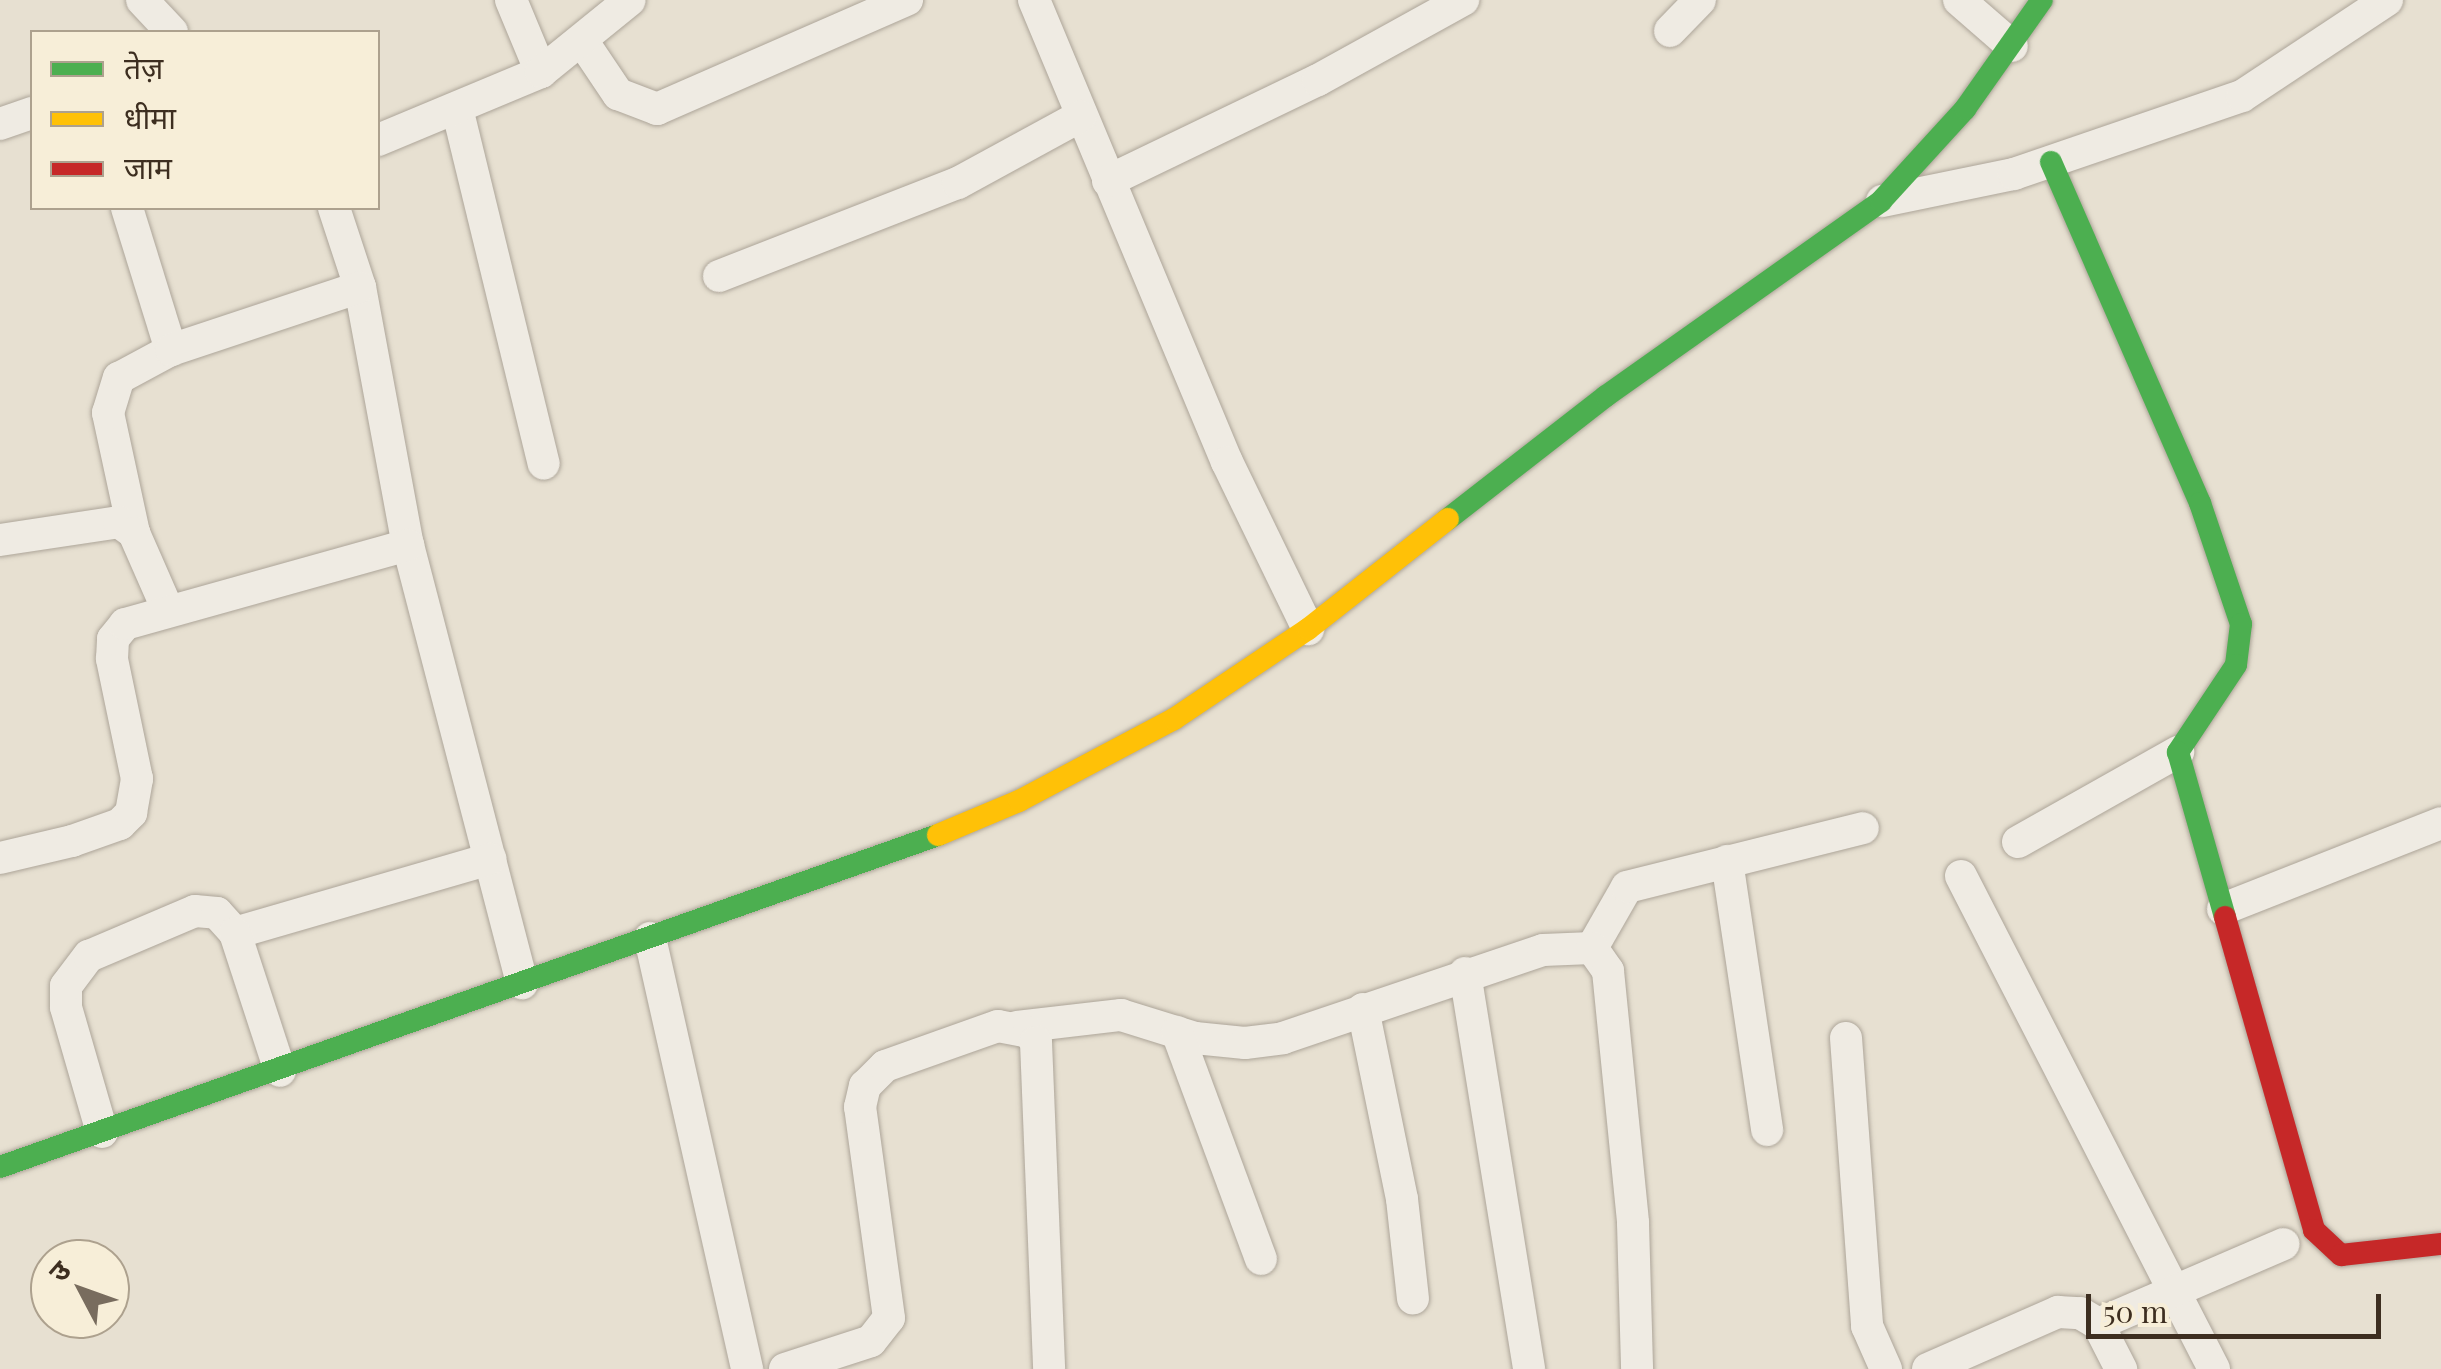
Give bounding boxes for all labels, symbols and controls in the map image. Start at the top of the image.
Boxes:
legend [30,30,380,210]
text: तेज़ [124,47,163,87]
text: धीमा [124,97,176,137]
text: जाम [124,147,172,187]
north arrow [30,1239,130,1339]
text: उ [39,1252,78,1289]
scale bar [2091,1274,2386,1336]
text: 50 m [2103,1291,2168,1331]

